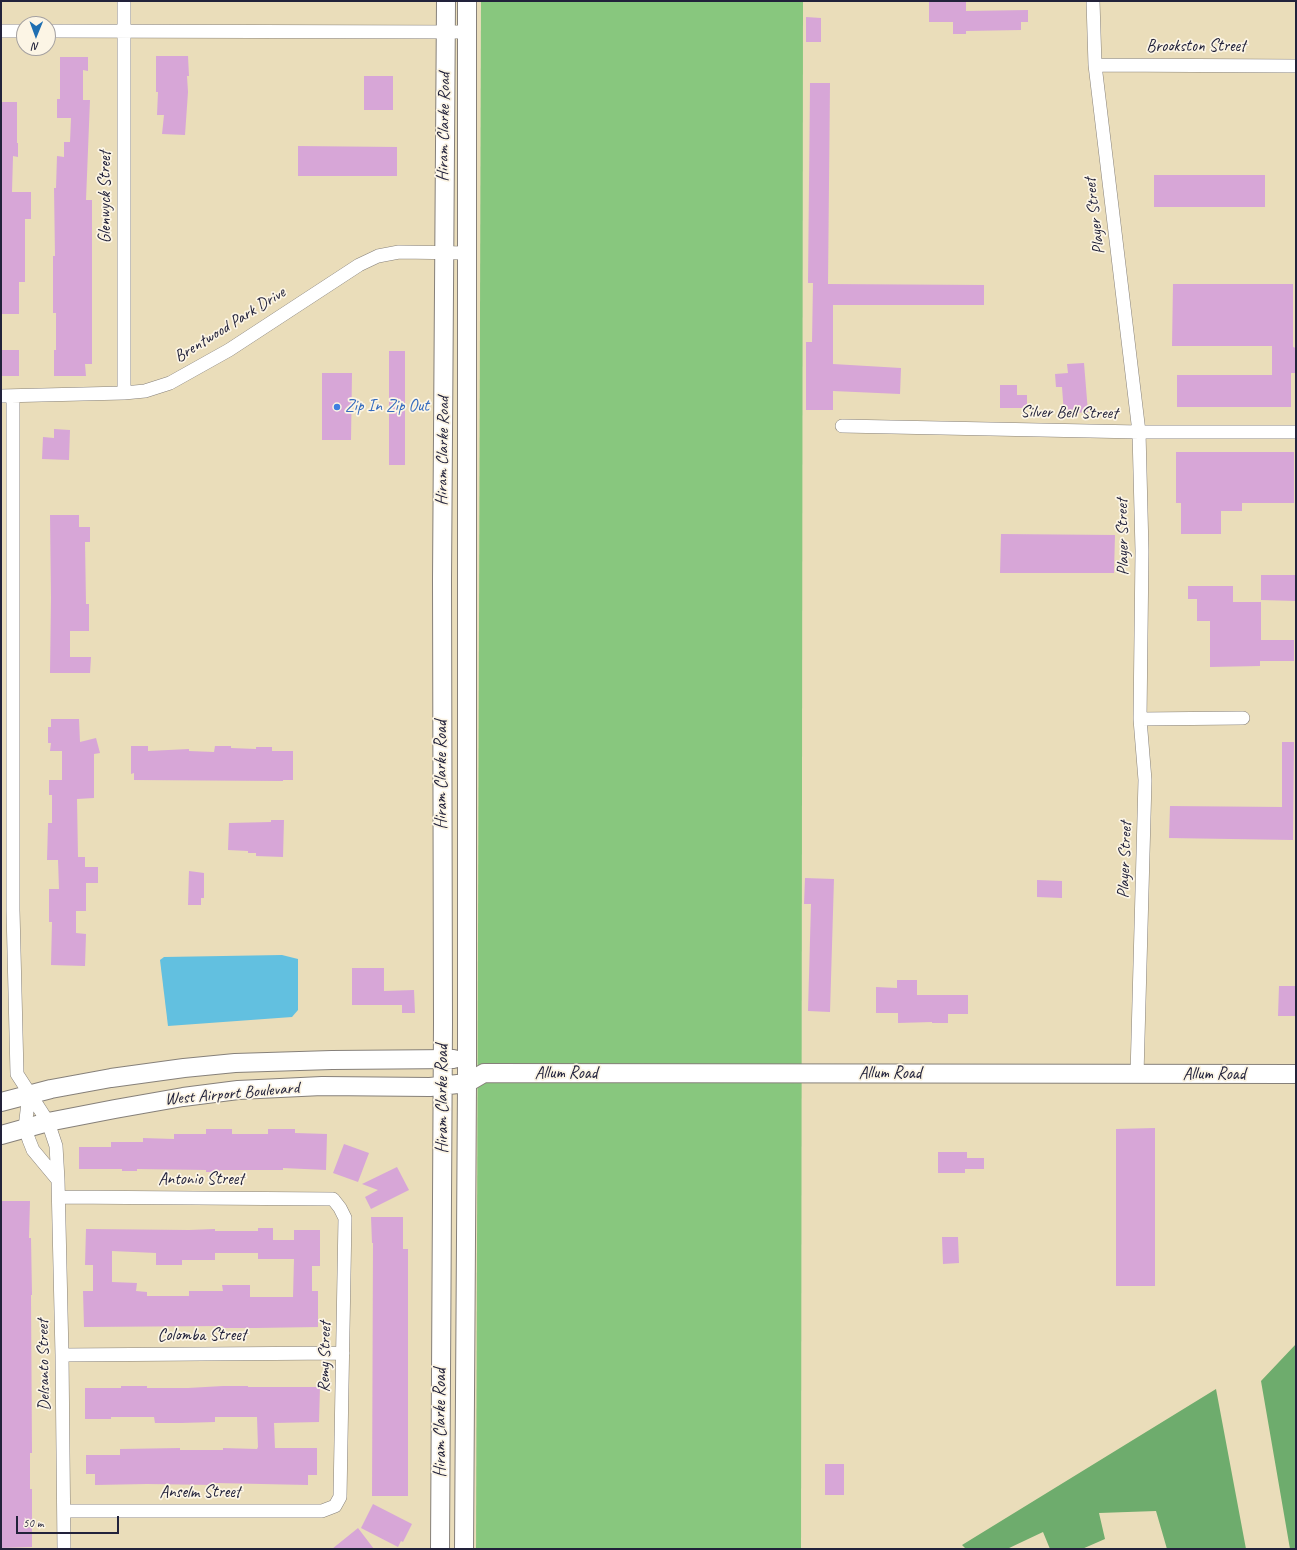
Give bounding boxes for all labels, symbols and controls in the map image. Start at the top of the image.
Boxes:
north arrow [16,16,56,56]
street label: Brookston Street [1146,37,1246,57]
text: N [32,40,39,54]
street label: Hiram Clarke Road [433,72,455,182]
street label: Glenwyck Street [96,151,116,243]
street label: Player Street [1080,177,1110,255]
street label: Brentwood Park Drive [171,283,289,367]
street label: Hiram Clarke Road [432,396,454,506]
place label: Zip In Zip Out [345,397,429,417]
marker: Zip In Zip Out [332,402,342,412]
street label: Silver Bell Street [1020,402,1118,424]
street label: Player Street [1112,498,1134,576]
street label: Hiram Clarke Road [432,720,452,830]
street label: Player Street [1113,821,1137,899]
street label: Hiram Clarke Road [433,1044,453,1154]
street label: Allum Road [535,1064,597,1084]
street label: Allum Road [859,1064,921,1084]
street label: Allum Road [1183,1065,1245,1085]
street label: West Airport Boulevard [164,1078,300,1110]
street label: Antonio Street [158,1170,244,1190]
street label: Delsanto Street [33,1319,55,1411]
street label: Remy Street [314,1321,336,1393]
street label: Colomba Street [158,1326,246,1346]
street label: Hiram Clarke Road [431,1368,451,1478]
street label: Anselm Street [160,1483,240,1503]
scale bar [18,1508,121,1534]
text: 50 m [23,1515,43,1531]

